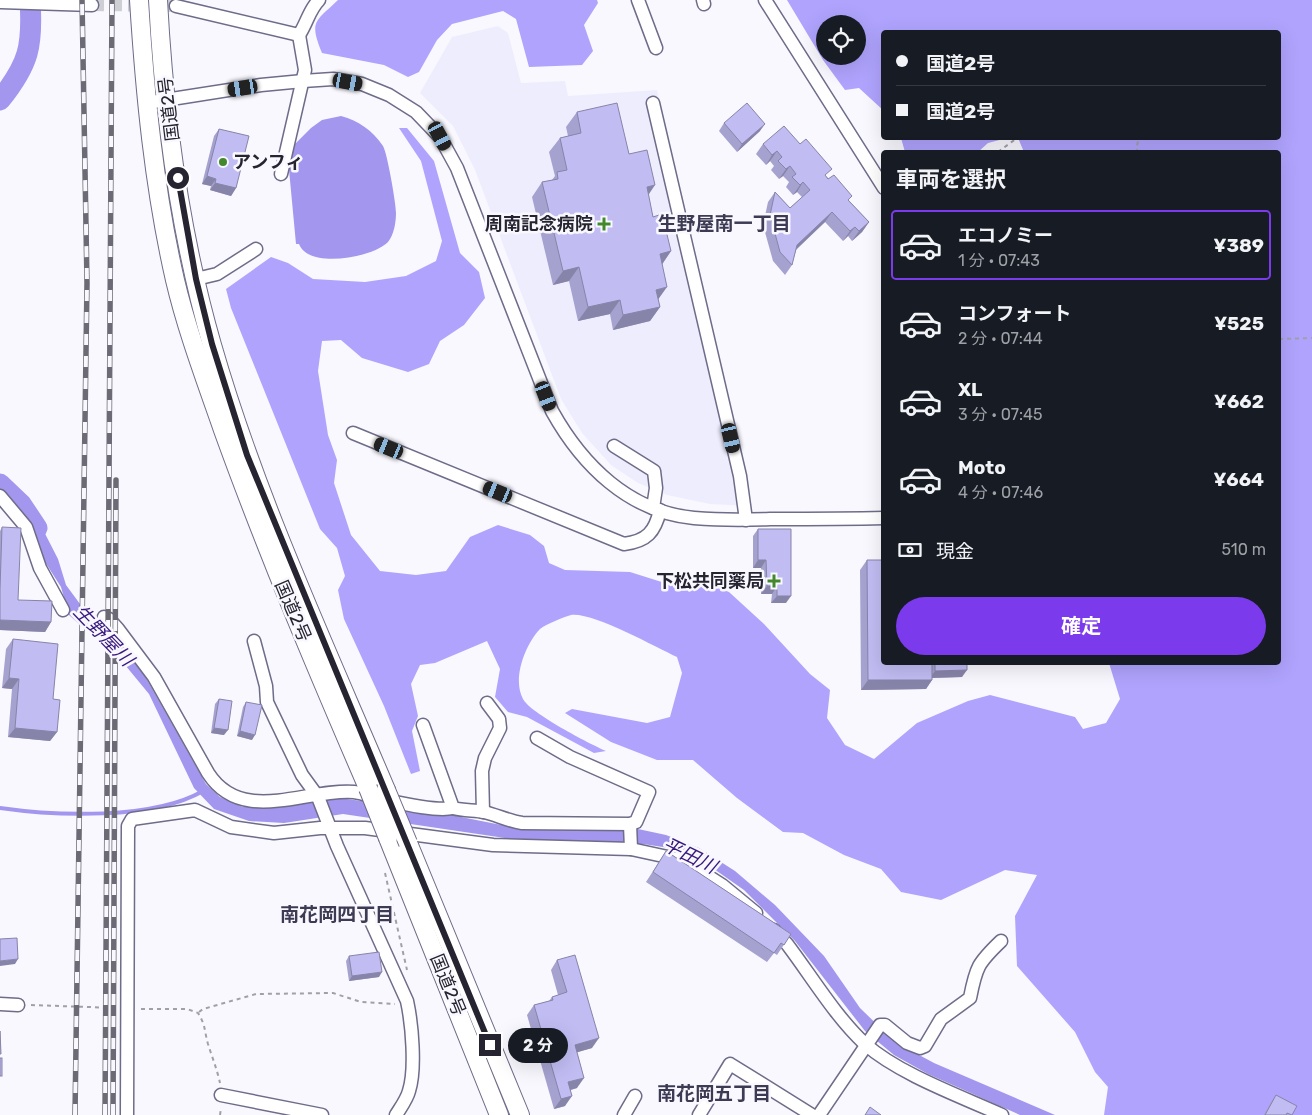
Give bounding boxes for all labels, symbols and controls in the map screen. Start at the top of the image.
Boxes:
map controls [816,15,866,65]
button: locate [816,15,866,65]
text: 国道2号 [926,52,995,75]
car [331,72,364,92]
street label: 国道2号 [154,76,184,142]
car [227,78,258,98]
text: 国道2号 [926,100,995,123]
car [426,119,453,153]
place label: アンフィ [233,151,303,173]
marker: アンフィ [217,156,229,168]
text: 車両を選択 [896,166,1006,193]
route start [167,167,189,189]
district label: 生野屋南一丁目 [657,212,791,235]
place label: 周南記念病院 [485,213,593,235]
marker: 周南記念病院 [597,217,611,231]
icon: car [898,223,943,268]
text: エコノミー [958,224,1053,247]
text: ¥389 [1213,234,1264,257]
text: 1 分 · 07:43 [958,251,1040,270]
icon: car [898,301,943,346]
text: コンフォート [958,302,1071,325]
text: ¥525 [1214,312,1264,335]
text: 2 分 · 07:44 [958,329,1043,348]
text: XL [958,378,982,401]
car [533,379,558,413]
icon: car [898,379,943,424]
text: ¥662 [1214,390,1264,413]
text: 3 分 · 07:45 [958,405,1043,424]
car [720,422,741,454]
car [372,435,405,461]
text: Moto [958,456,1006,479]
icon: car [898,457,943,502]
text: ¥664 [1213,468,1264,491]
car [481,479,514,505]
text: 4 分 · 07:46 [958,483,1043,502]
icon: cash [896,536,924,564]
text: 現金 [936,540,974,563]
text: 510 m [1222,540,1266,559]
place label: 下松共同薬局 [656,570,764,592]
marker: 下松共同薬局 [768,575,780,587]
street label: 国道2号 [270,577,316,645]
button: 確定 [896,597,1266,655]
water label: 生野屋川 [69,600,140,672]
water label: 平田川 [659,833,722,879]
district label: 南花岡四丁目 [280,903,394,926]
street label: 国道2号 [426,951,470,1019]
callout: 2 分 [508,1028,568,1062]
route end [479,1034,501,1056]
text: 2 分 [523,1036,553,1055]
district label: 南花岡五丁目 [657,1082,771,1105]

